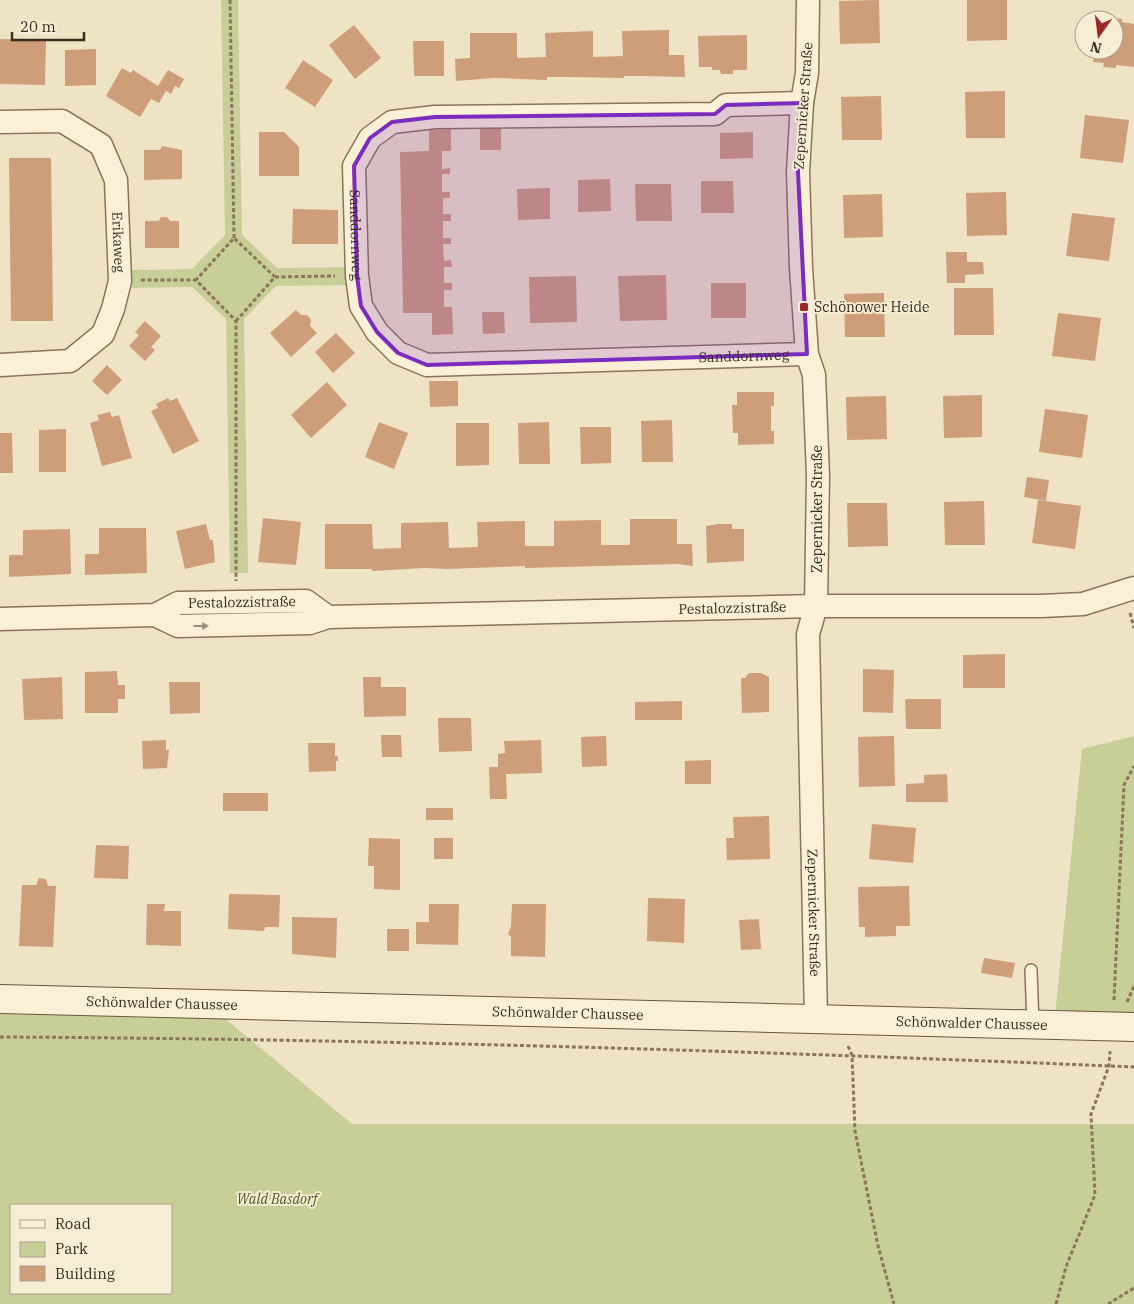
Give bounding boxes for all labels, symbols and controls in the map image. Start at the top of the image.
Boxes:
scale bar [12,10,85,42]
north arrow [1074,10,1124,60]
text: 20 m [20,17,56,36]
text: N [1088,38,1103,58]
street label: Zepernicker Straße [790,42,816,170]
street label: Sanddornweg [346,189,367,282]
street label: Erikaweg [108,211,129,273]
place label: Schönower Heide [814,298,930,316]
marker: Schönower Heide [798,301,810,313]
street label: Sanddornweg [698,346,790,366]
street label: Zepernicker Straße [808,445,826,573]
street label: Pestalozzistraße [188,592,296,612]
street label: Pestalozzistraße [678,598,787,618]
one-way arrow [193,622,209,630]
street label: Zepernicker Straße [803,849,824,977]
street label: Schönwalder Chaussee [86,992,238,1014]
street label: Schönwalder Chaussee [492,1002,644,1024]
street label: Schönwalder Chaussee [896,1012,1048,1034]
park label: Wald Basdorf [237,1190,320,1208]
legend [10,1204,172,1294]
text: Road [55,1214,91,1233]
text: Park [55,1239,88,1258]
text: Building [55,1264,115,1283]

